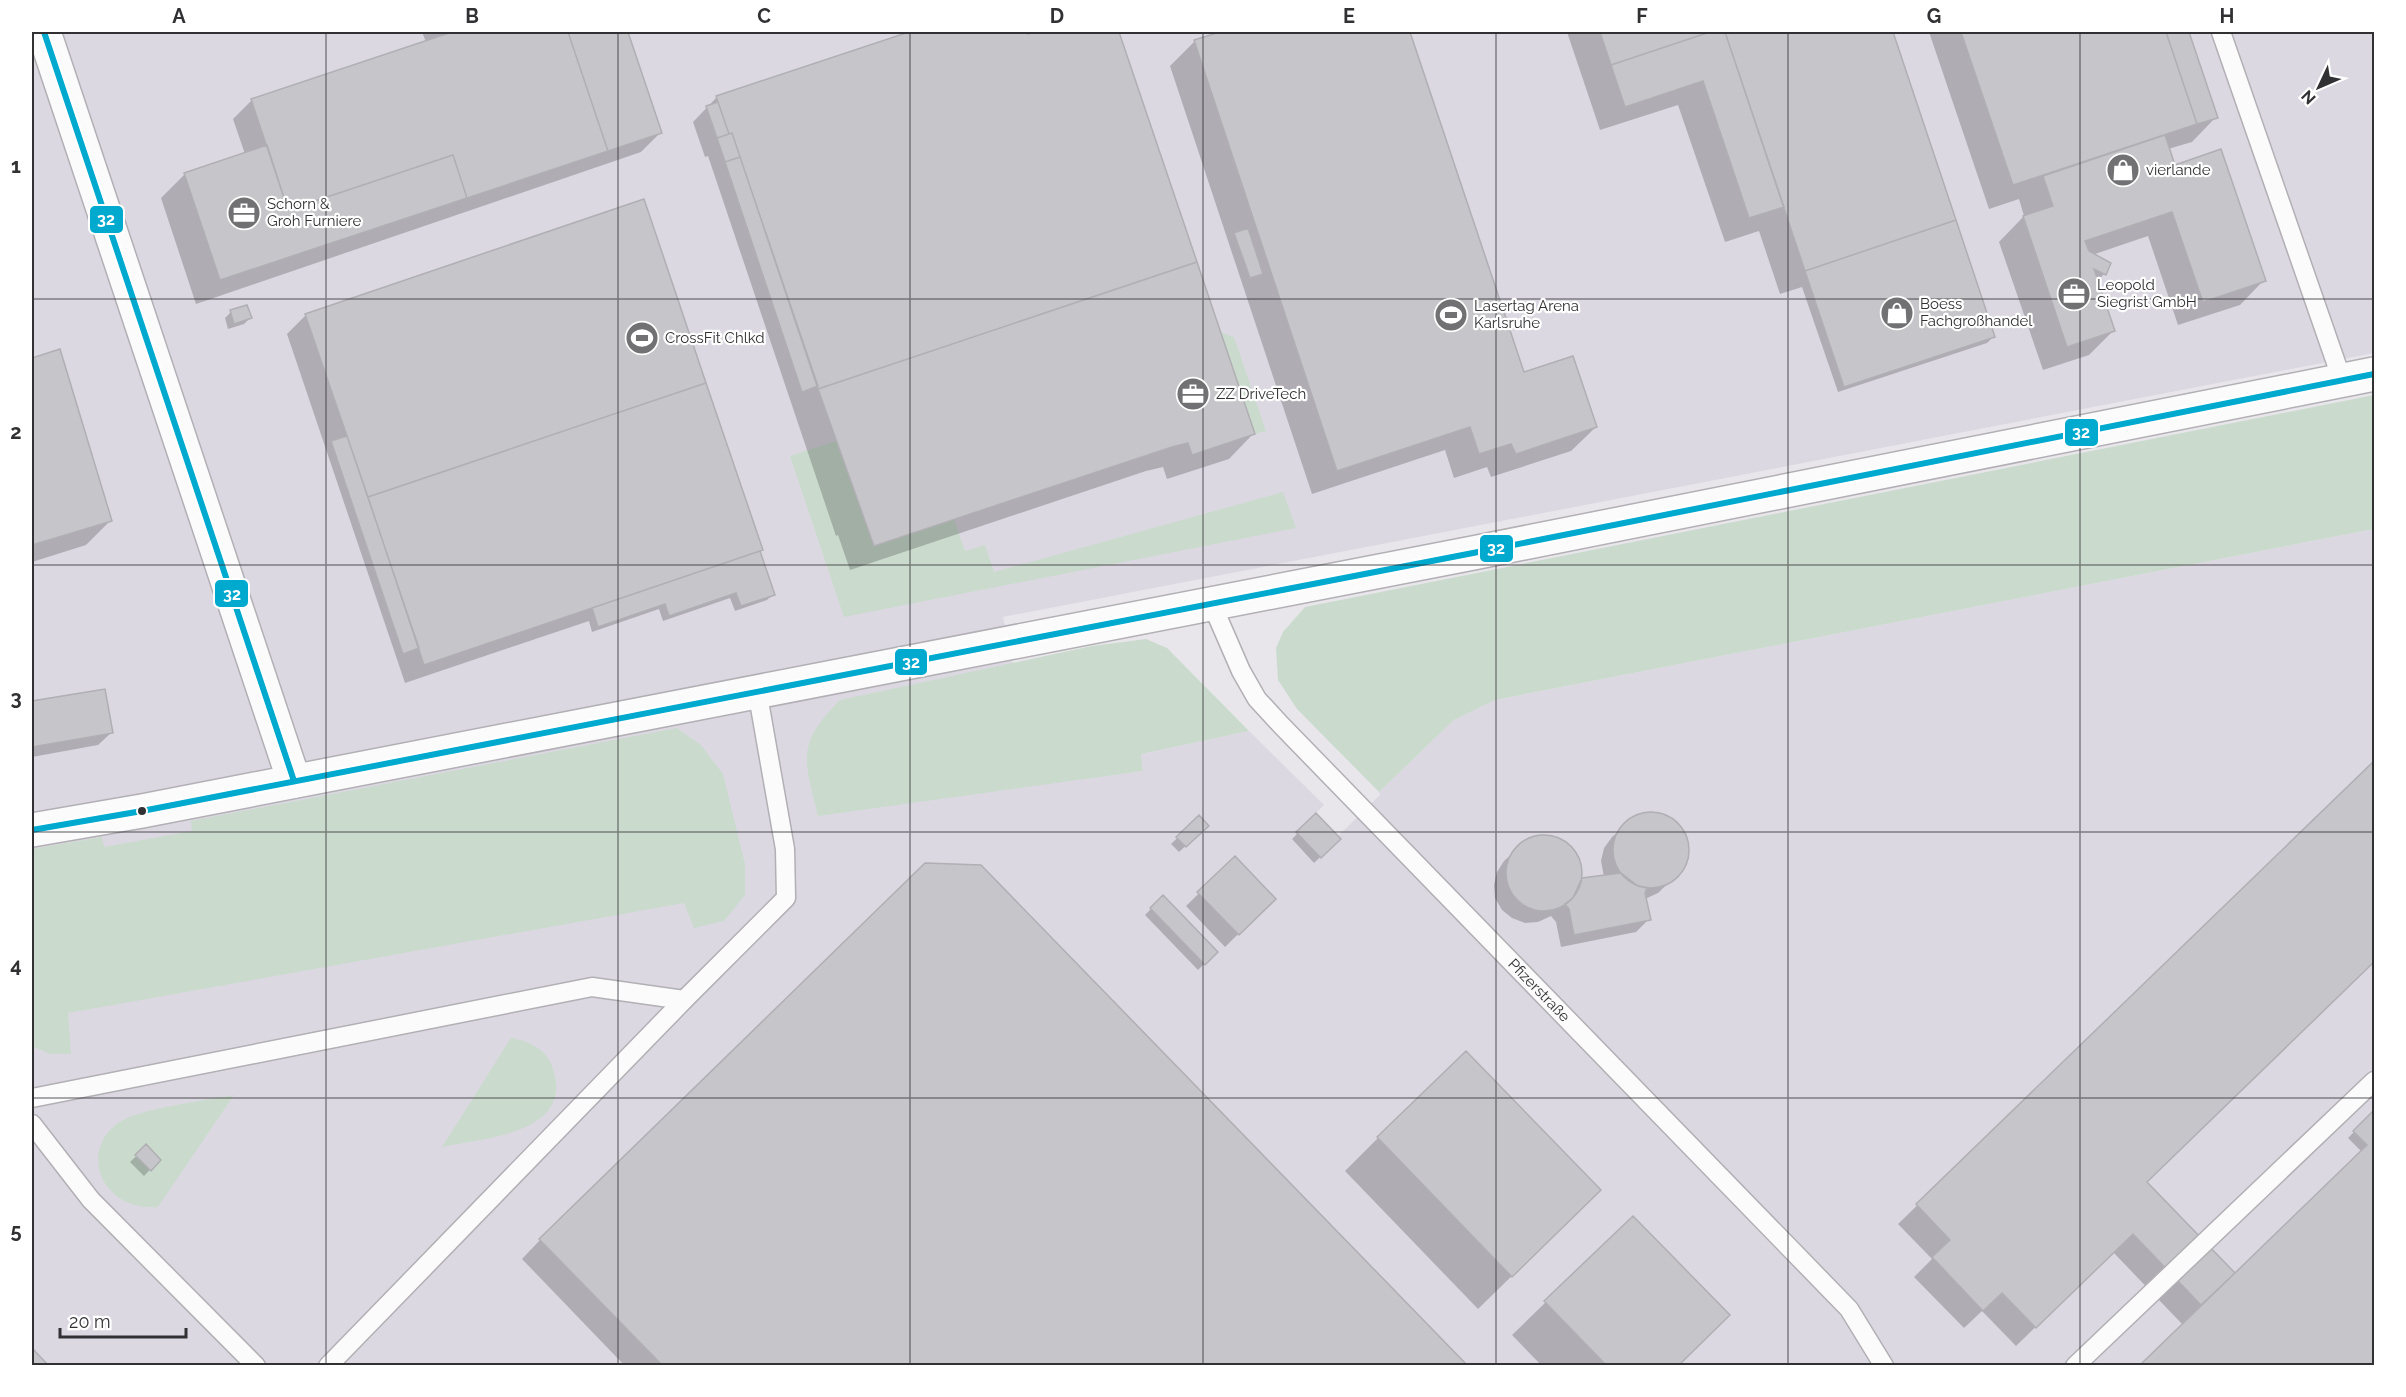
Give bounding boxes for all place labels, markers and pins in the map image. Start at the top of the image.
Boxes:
shop icon: vierlande [2105,152,2141,188]
place label: vierlande [2146,161,2211,179]
office icon: Schorn & Groh Furniere [226,195,262,231]
place label: Schorn & Groh Furniere [267,195,362,230]
office icon: Leopold Siegrist GmbH [2056,276,2092,312]
place label: Leopold Siegrist GmbH [2097,276,2197,311]
shop icon: Boess Fachgroßhandel [1879,295,1915,331]
place label: Boess Fachgroßhandel [1920,295,2033,330]
sports icon: Lasertag Arena Karlsruhe [1433,297,1469,333]
place label: Lasertag Arena Karlsruhe [1474,297,1579,332]
sports icon: CrossFit Chlkd [624,320,660,356]
place label: CrossFit Chlkd [665,329,765,347]
office icon: ZZ DriveTech [1175,376,1211,412]
place label: ZZ DriveTech [1216,385,1306,403]
unlabelled marker [136,805,148,817]

